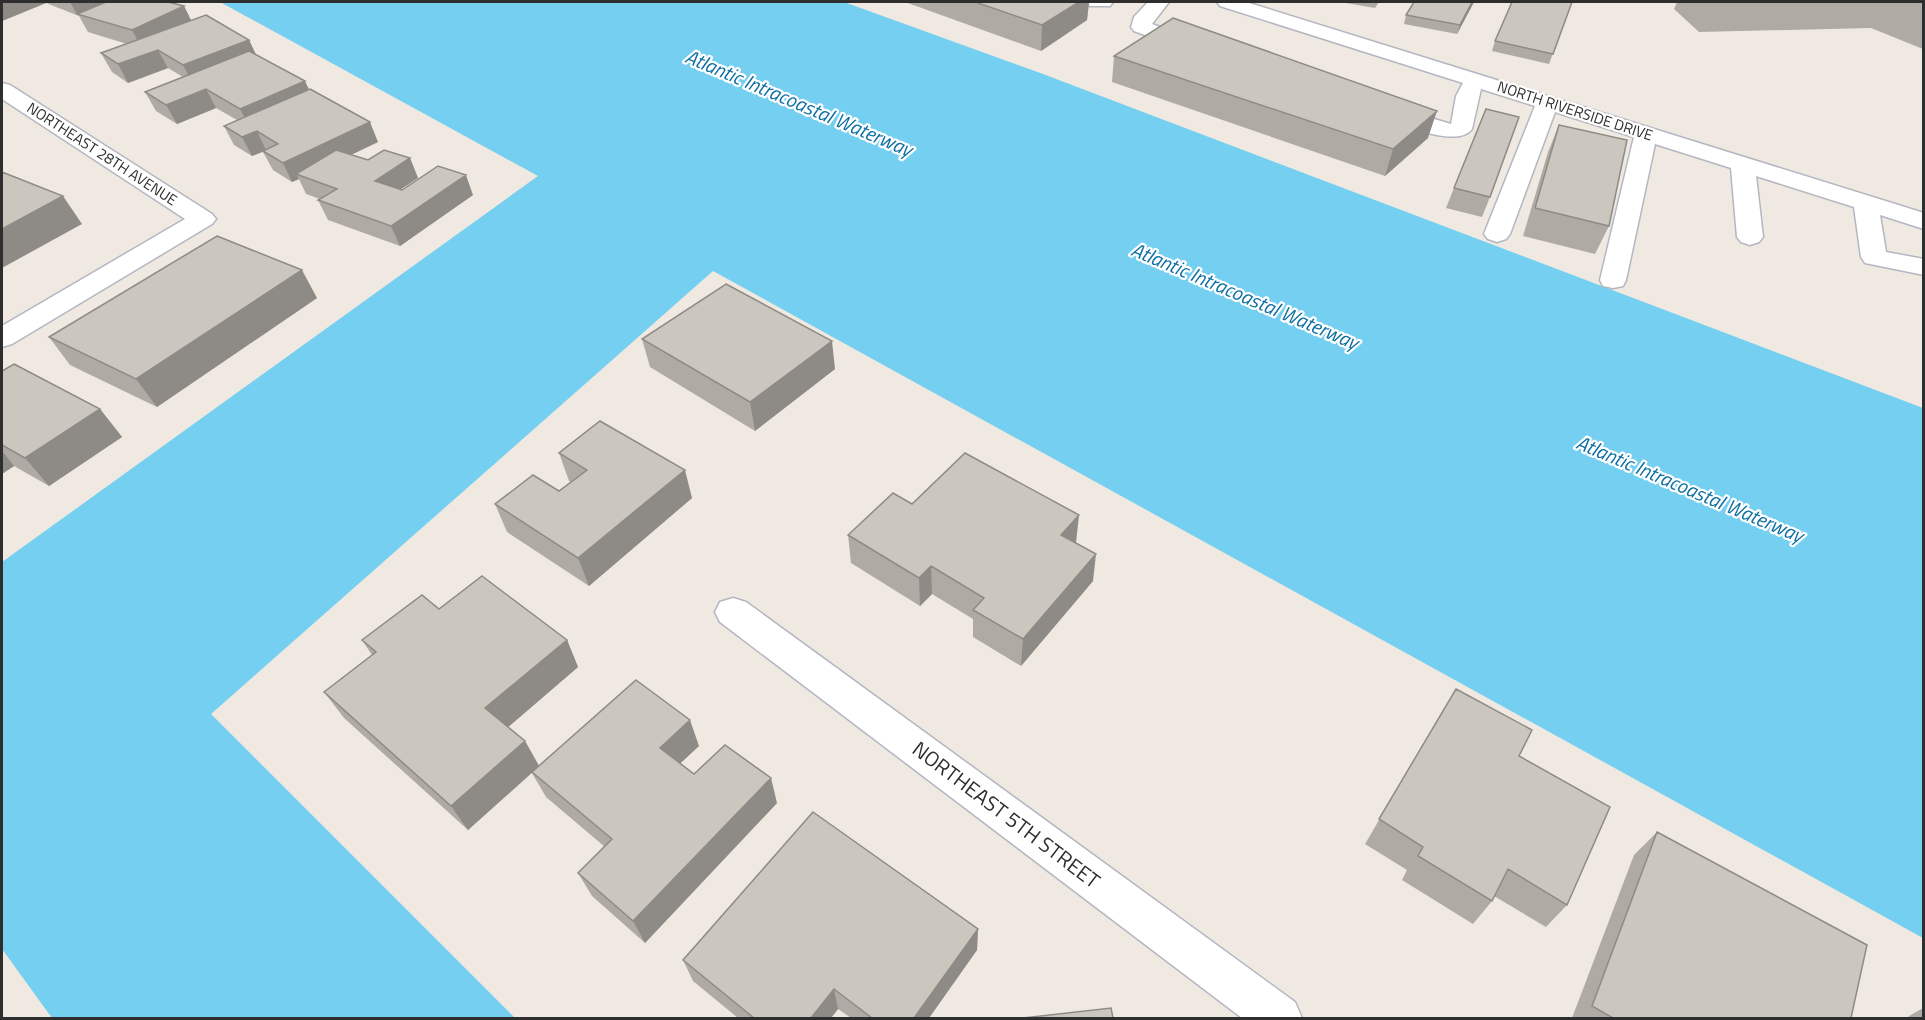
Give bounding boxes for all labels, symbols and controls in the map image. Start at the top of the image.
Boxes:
water label: Atlantic Intracoastal Waterway [681,41,919,165]
street label: NORTH RIVERSIDE DRIVE [1494,74,1656,147]
street label: NORTHEAST 28TH AVENUE [22,96,182,211]
water label: Atlantic Intracoastal Waterway [1127,234,1365,358]
water label: Atlantic Intracoastal Waterway [1572,427,1810,551]
street label: NORTHEAST 5TH STREET [906,733,1107,896]

